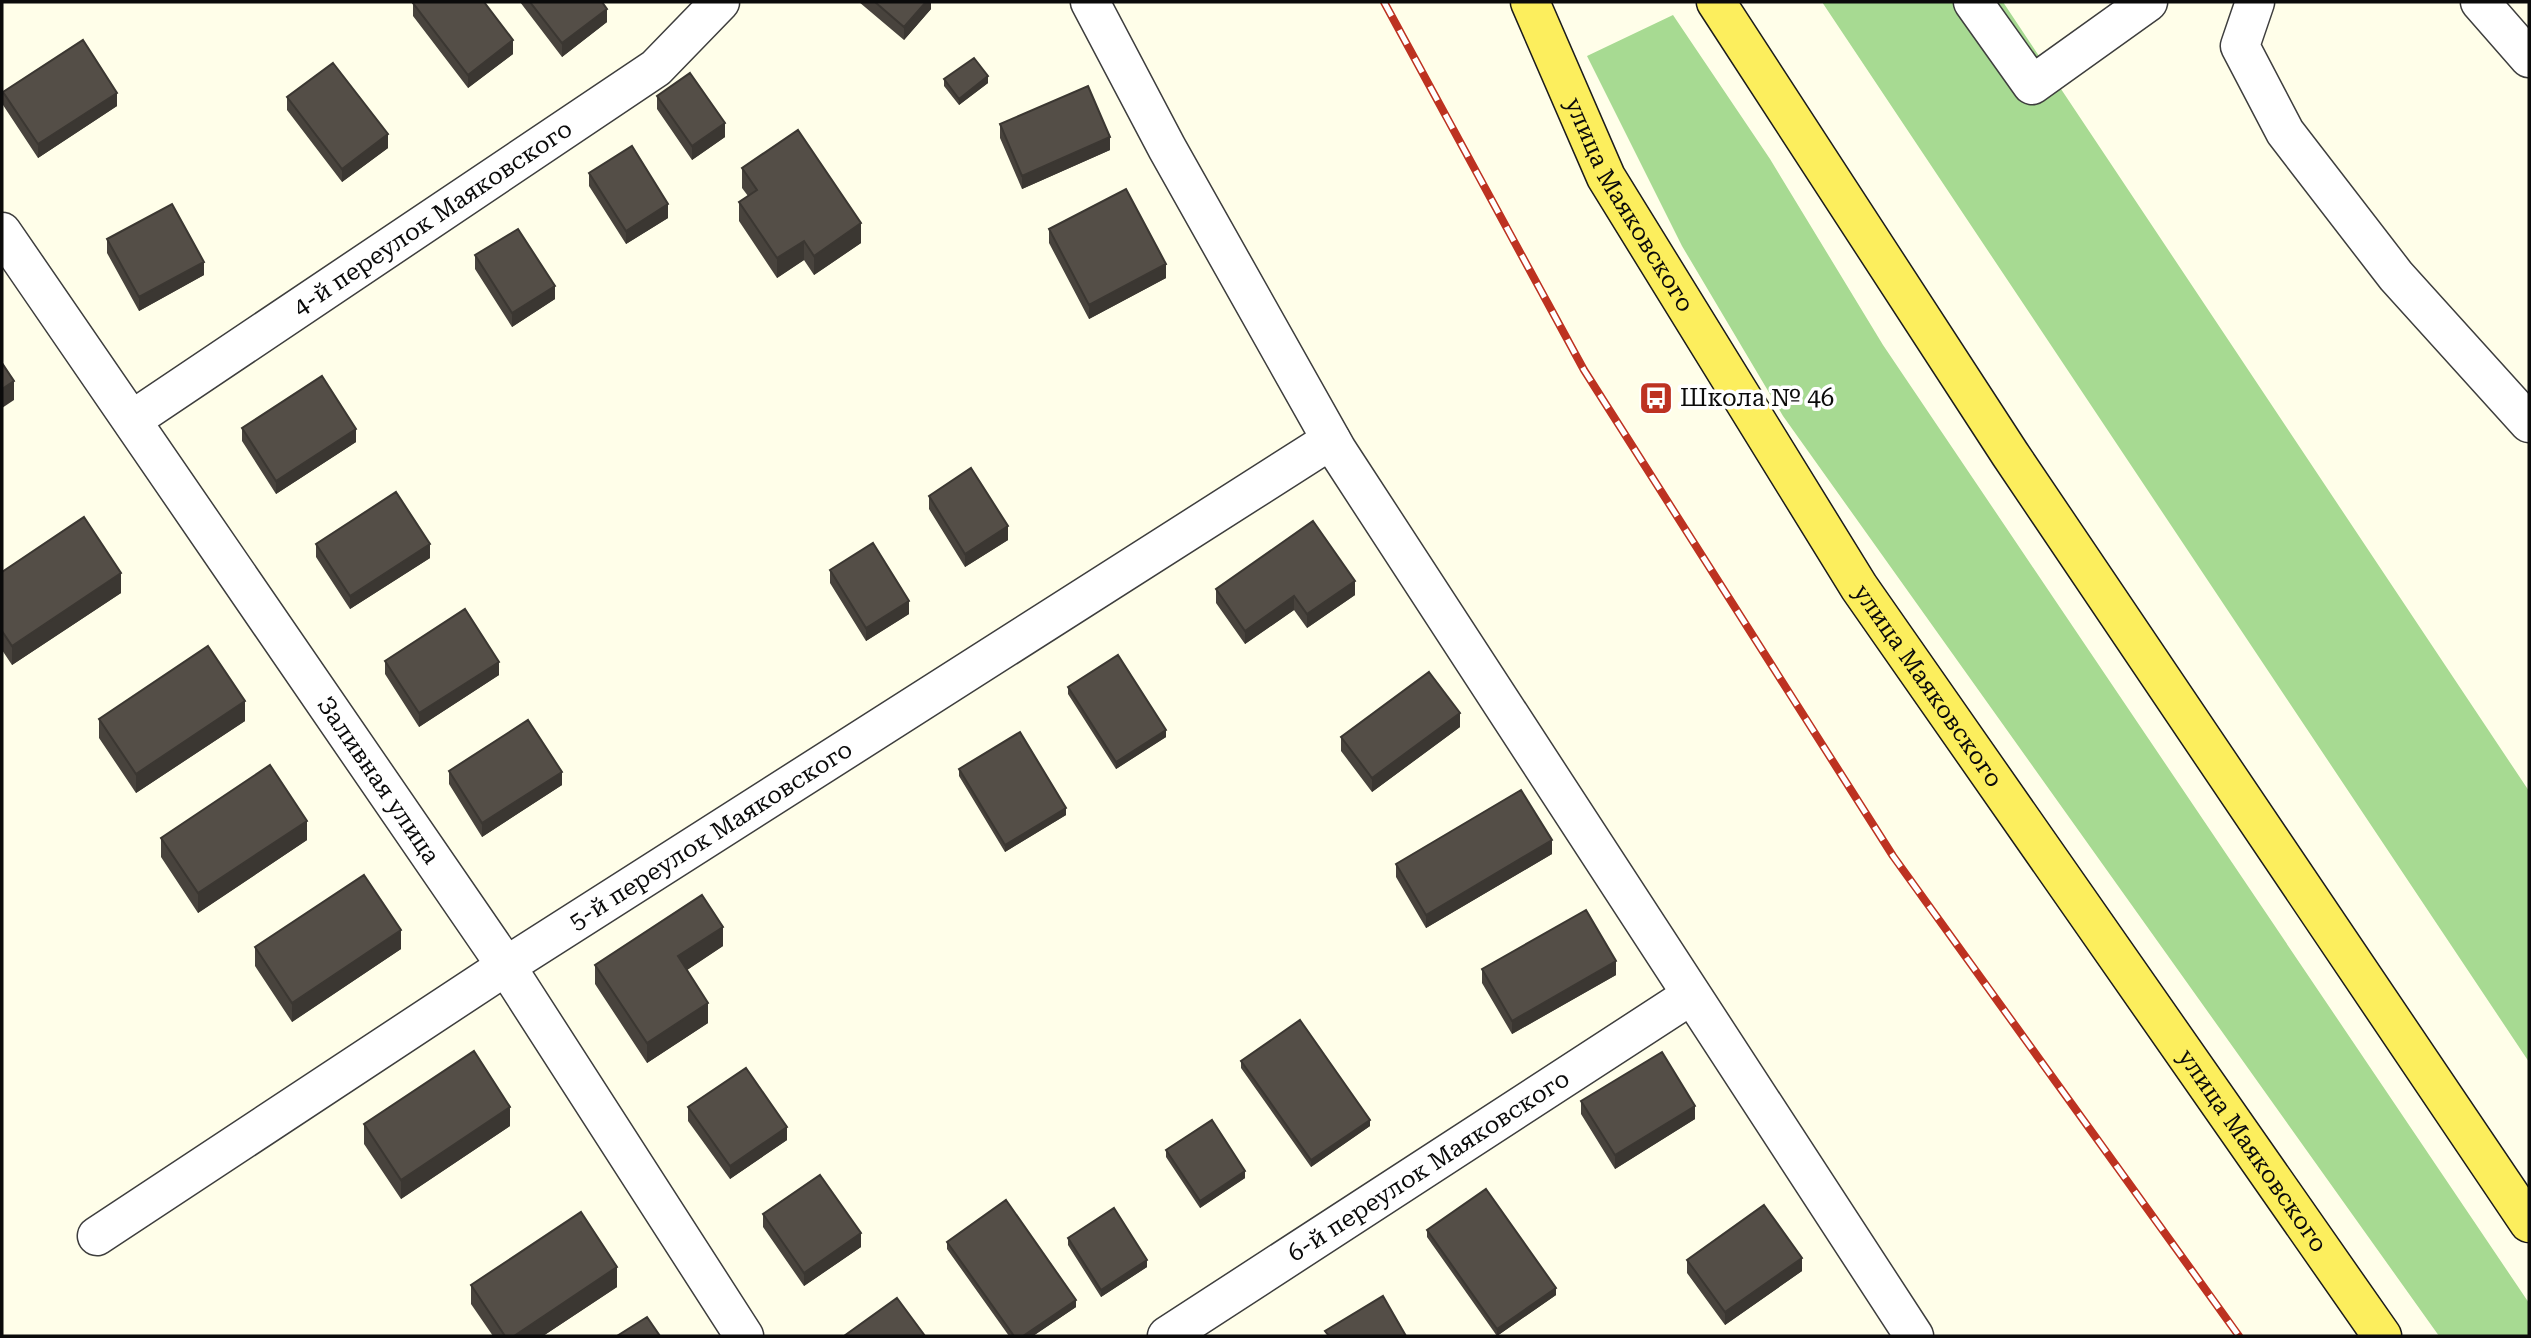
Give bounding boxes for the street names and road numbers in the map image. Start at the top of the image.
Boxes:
street label: улица Маяковского [1559,93,1700,317]
street label: 4-й переулок Маяковского [288,115,577,322]
street label: улица Маяковского [1847,579,2008,793]
street label: Заливная улица [311,691,446,869]
street label: 5-й переулок Маяковского [564,735,857,936]
street label: улица Маяковского [2172,1044,2333,1257]
street label: 6-й переулок Маяковского [1283,1064,1575,1268]

